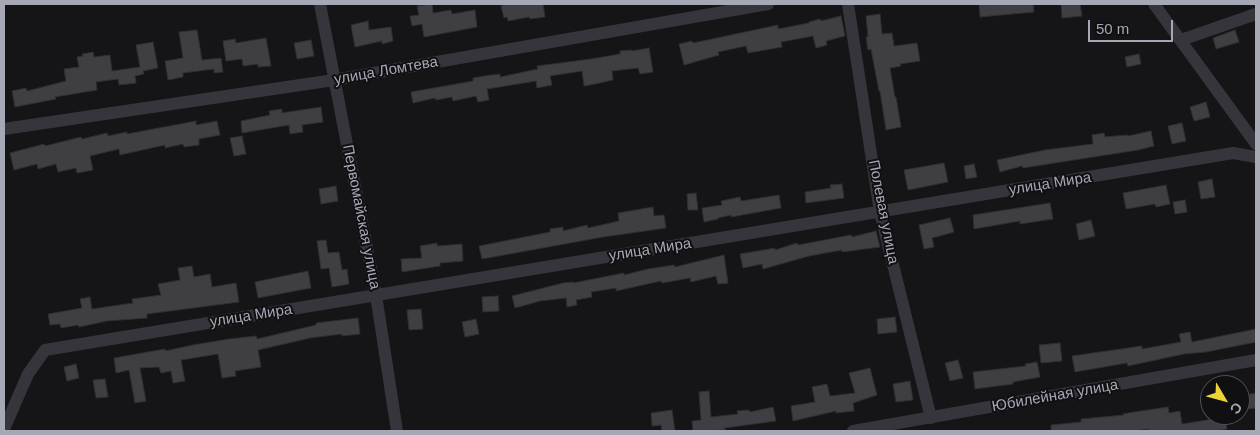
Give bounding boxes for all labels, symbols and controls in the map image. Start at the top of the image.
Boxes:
scale bar [1090,10,1175,42]
text: 50 m [1096,20,1129,37]
street label: улица Ломтева [333,53,439,89]
street label: Первомайская улица [338,143,384,291]
street label: Полевая улица [864,158,902,266]
street label: улица Мира [1008,169,1092,199]
street label: улица Мира [608,235,692,265]
street label: улица Мира [209,301,293,331]
north arrow [1200,375,1250,425]
street label: Юбилейная улица [991,376,1119,416]
text: С [1227,400,1246,417]

